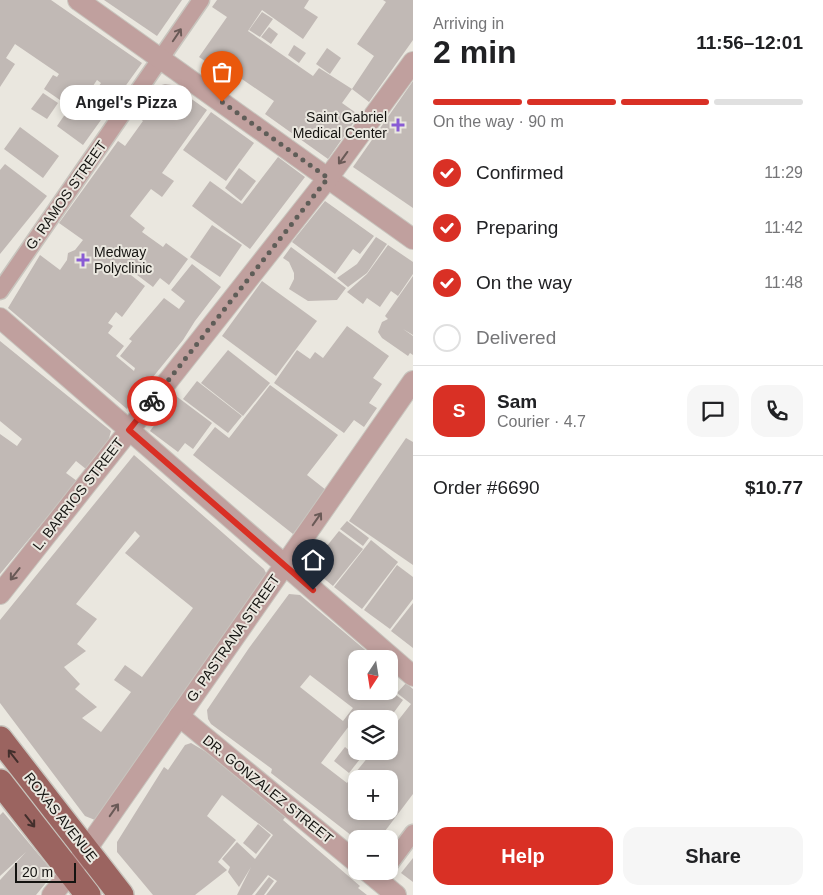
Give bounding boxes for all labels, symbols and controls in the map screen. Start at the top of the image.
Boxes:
text: Arriving in [433,15,504,32]
one-way arrow [172,28,182,42]
text: 11:56–12:01 [696,32,803,53]
text: 2 min [433,34,517,70]
pin [201,51,243,102]
icon: bag [208,58,236,86]
callout: Angel's Pizza [59,84,192,120]
text: Angel's Pizza [75,94,177,111]
place label: Saint Gabriel Medical Center [293,109,387,141]
text: On the way · 90 m [433,113,564,130]
marker: Saint Gabriel Medical Center [391,118,405,132]
street label: G. RAMOS STREET [22,137,110,252]
one-way arrow [338,151,348,165]
icon: check [433,159,461,187]
text: Confirmed [476,162,564,183]
text: 11:29 [764,164,803,181]
icon: check [433,214,461,242]
text: Preparing [476,217,558,238]
text: 11:42 [764,219,803,236]
place label: Medway Polyclinic [94,244,152,276]
marker: Medway Polyclinic [76,253,90,267]
icon: check [433,269,461,297]
text: On the way [476,272,572,293]
text: 11:48 [764,274,803,291]
text: Delivered [476,327,556,348]
courier [127,376,177,426]
button: chat [687,385,739,437]
button: phone [751,385,803,437]
icon: bike [138,387,166,415]
text: Sam [497,391,537,412]
text: S [453,400,465,421]
text: Courier · 4.7 [497,413,586,430]
street label: L. BARRIOS STREET [29,434,127,553]
text: Order #6690 [433,477,540,498]
text: $10.77 [745,477,803,498]
one-way arrow [312,512,322,526]
pin [292,539,334,590]
icon: home [299,546,327,574]
one-way arrow [10,567,21,580]
street label: G. PASTRANA STREET [183,571,283,705]
north arrow [348,650,398,700]
map controls [348,650,398,880]
button: layers [348,710,398,760]
street label: DR. GONZALEZ STREET [200,732,337,847]
one-way arrow [8,750,19,763]
street label: ROXAS AVENUE [21,769,101,865]
button: + [348,770,398,820]
one-way arrow [109,803,119,817]
one-way arrow [25,814,35,828]
button: Help [433,827,613,885]
button: Share [623,827,803,885]
button: − [348,830,398,880]
scale bar [15,860,76,883]
text: 20 m [22,864,53,880]

